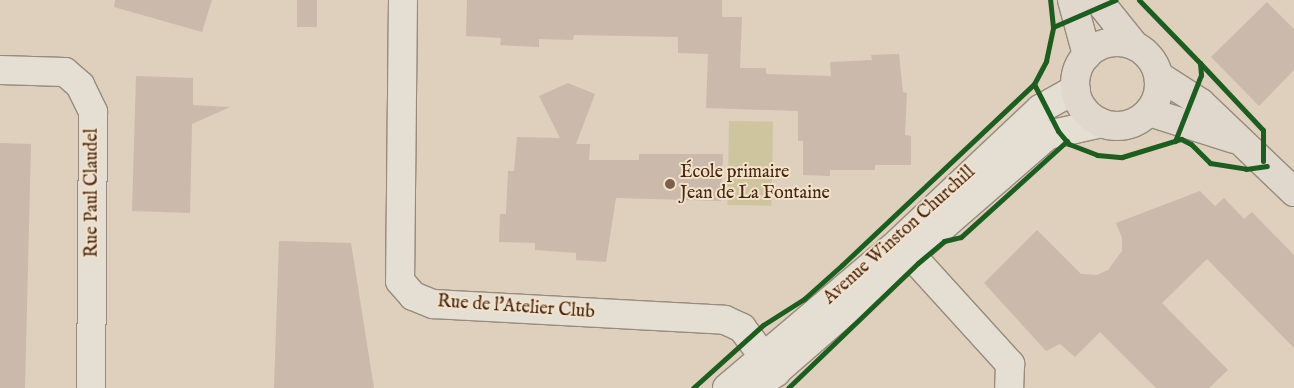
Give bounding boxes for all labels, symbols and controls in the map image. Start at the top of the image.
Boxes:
street label: Rue Paul Claudel [82,128,104,258]
street label: Avenue Winston Churchill [820,162,980,310]
place label: École primaire Jean de La Fontaine [680,163,830,205]
marker: École primaire Jean de La Fontaine [664,178,676,190]
street label: Rue de l'Atelier Club [437,292,595,324]

